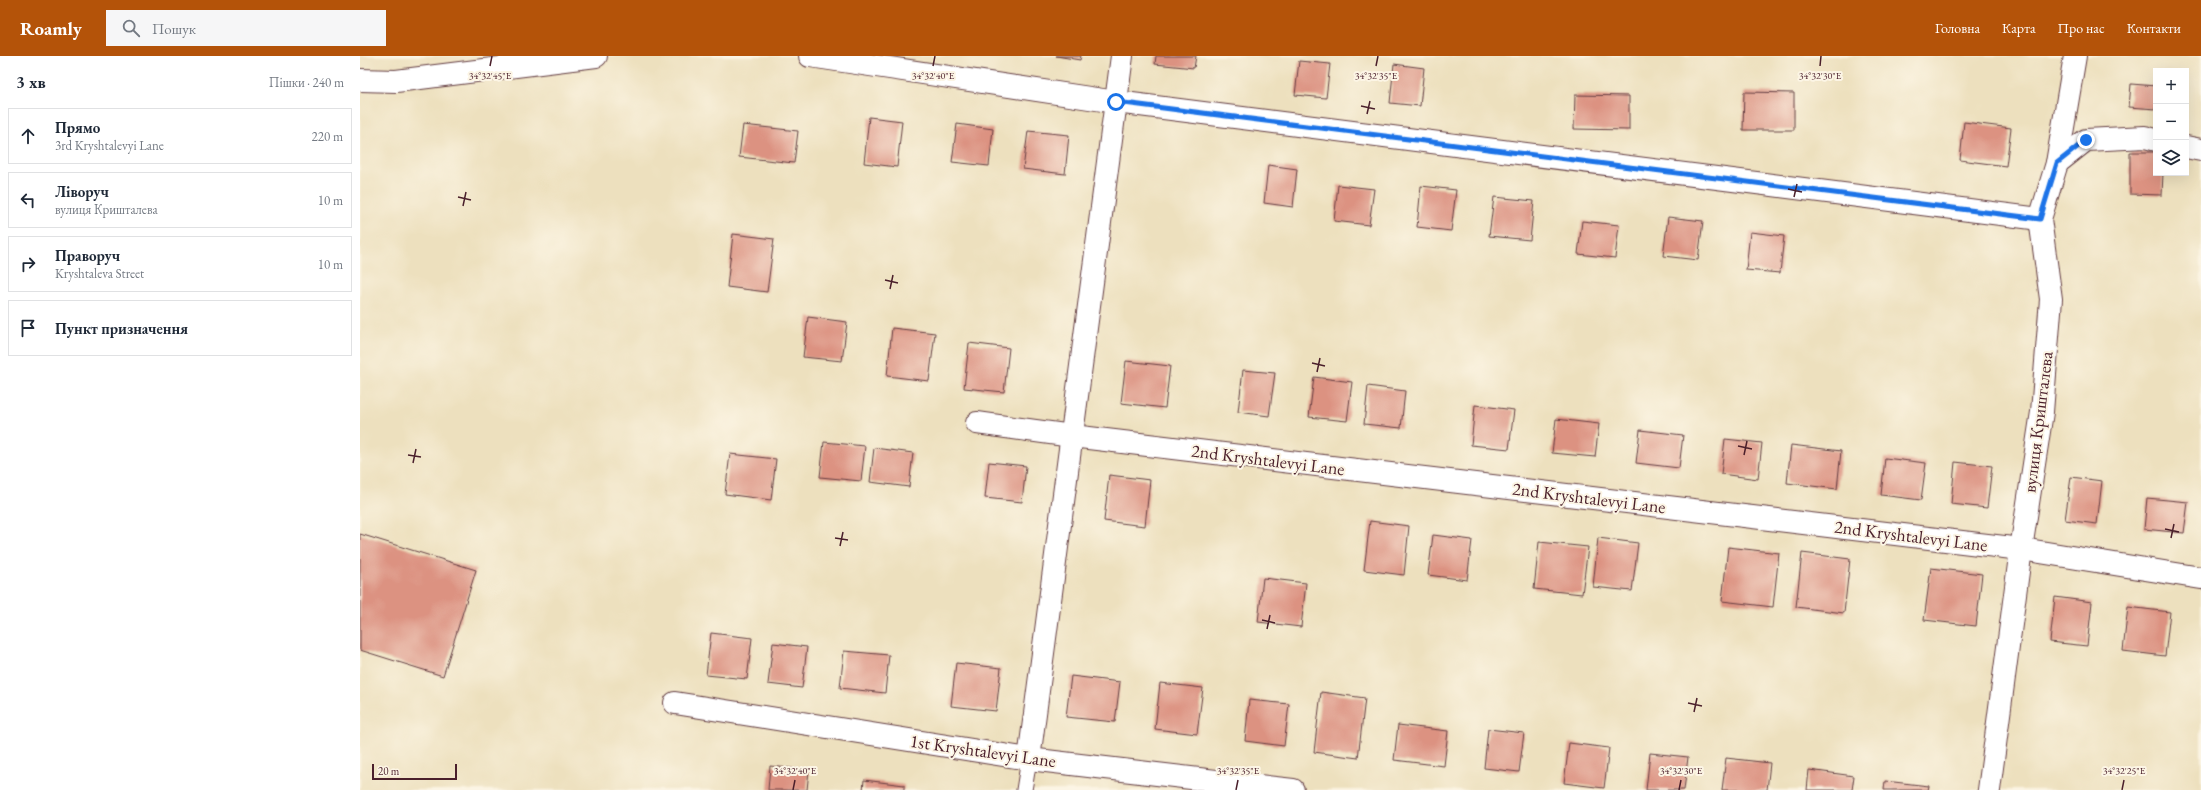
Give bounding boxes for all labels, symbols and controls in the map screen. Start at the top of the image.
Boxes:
search box [106,10,386,46]
text: Roamly [20,16,82,41]
icon: search [120,17,142,39]
text: Пошук [152,19,196,38]
text: Головна [1935,19,1980,37]
text: Карта [2002,19,2035,37]
text: Про нас [2057,19,2105,37]
text: Контакти [2127,19,2181,37]
map controls [2153,68,2189,176]
button: + [2153,68,2189,104]
text: 34°32'45"E [469,69,512,82]
text: 34°32'40"E [912,69,955,82]
text: 34°32'35"E [1355,69,1398,82]
text: 34°32'30"E [1799,69,1842,82]
text: 3 хв [16,71,46,93]
text: Пішки · 240 m [269,74,344,91]
route start [1107,93,1125,111]
button: − [2153,104,2189,140]
text: Прямо [55,118,100,137]
icon: ahead [17,125,39,147]
text: 220 m [312,128,343,145]
route end [2077,131,2095,149]
text: 3rd Kryshtalevyi Lane [55,137,164,154]
button: layers [2153,140,2189,176]
text: Ліворуч [55,182,109,201]
icon: left [17,189,39,211]
text: 10 m [318,192,343,209]
text: вулиця Кришталева [55,201,158,218]
text: Праворуч [55,246,120,265]
icon: right [17,253,39,275]
text: 10 m [318,256,343,273]
text: Kryshtaleva Street [55,265,144,282]
icon: arrive [17,317,39,339]
text: Пункт призначення [55,319,188,338]
street label: вулиця Кришталева [2017,349,2058,494]
street label: 2nd Kryshtalevyi Lane [1190,439,1346,480]
street label: 2nd Kryshtalevyi Lane [1511,477,1667,518]
street label: 2nd Kryshtalevyi Lane [1833,515,1989,556]
street label: 1st Kryshtalevyi Lane [909,729,1058,772]
scale bar [372,762,457,781]
text: 20 m [378,764,399,778]
text: 34°32'40"E [774,764,817,777]
text: 34°32'35"E [1217,764,1260,777]
text: 34°32'30"E [1660,764,1703,777]
text: 34°32'25"E [2103,764,2146,777]

